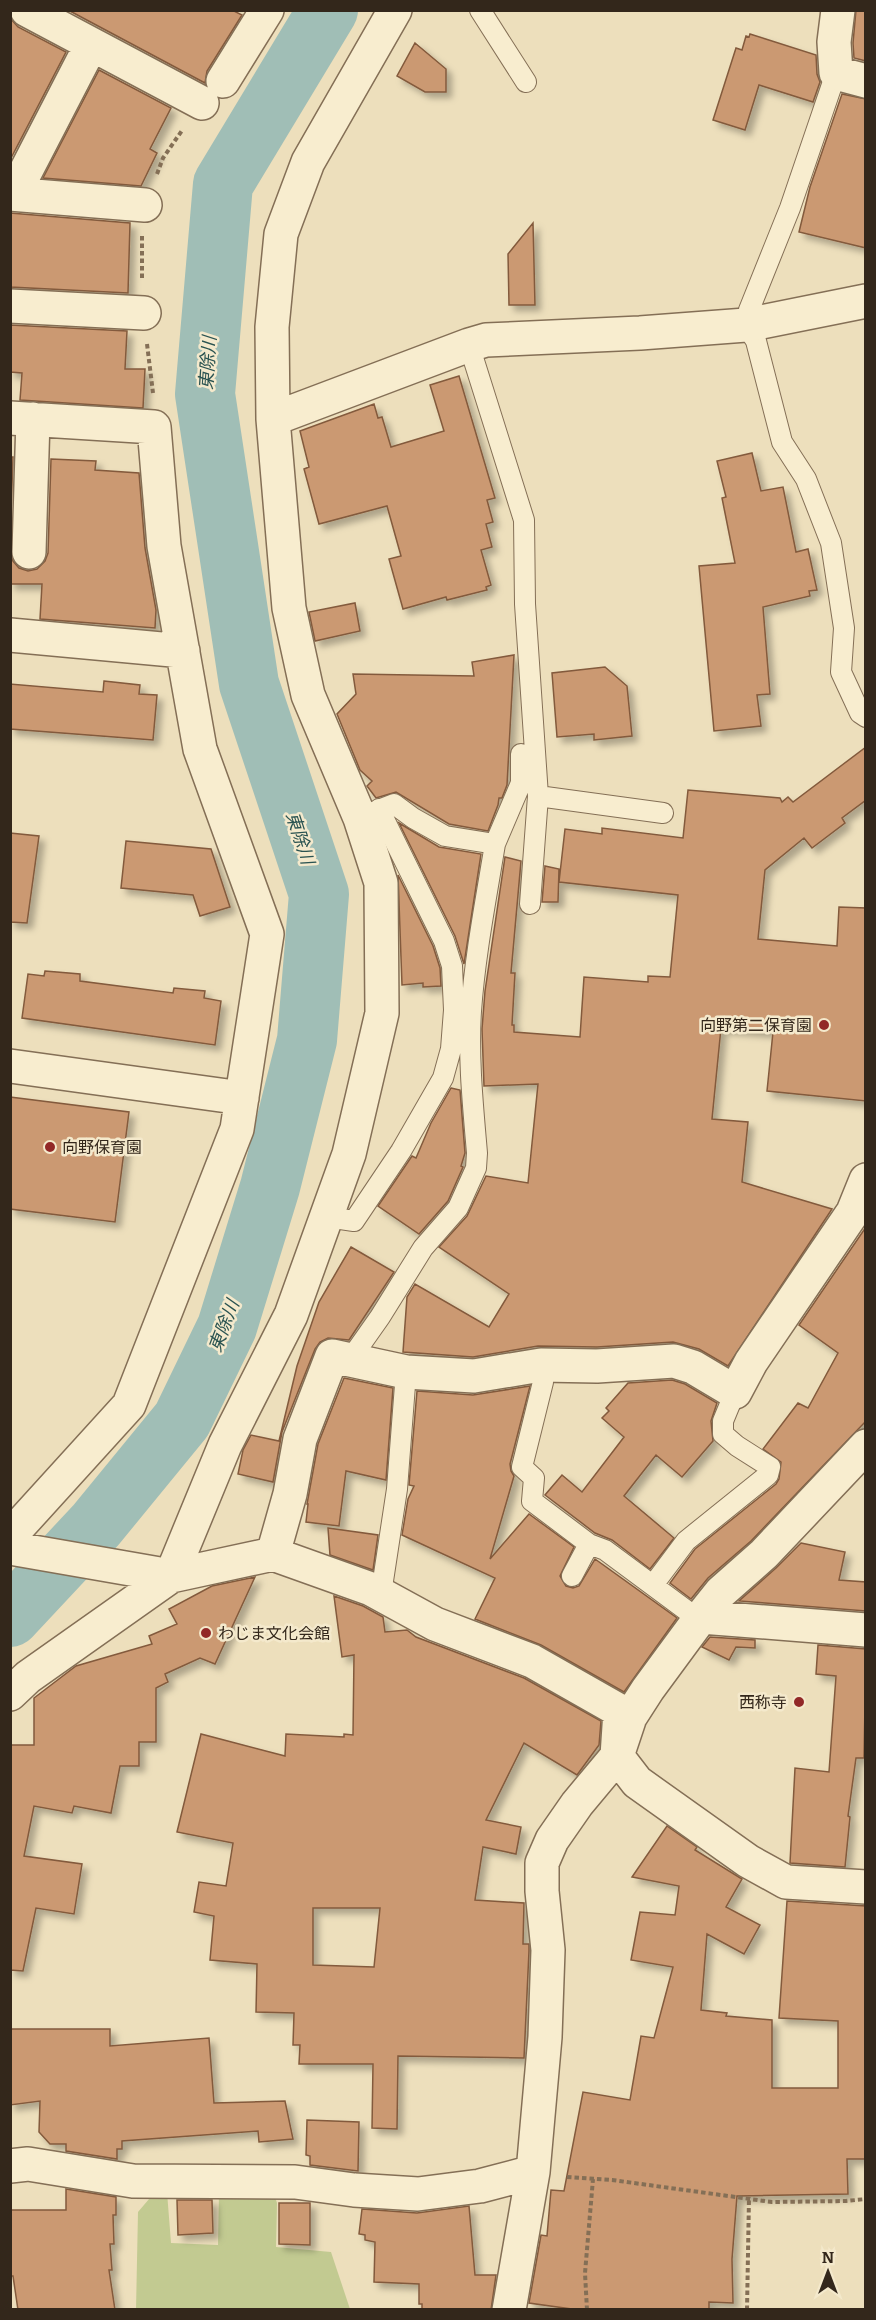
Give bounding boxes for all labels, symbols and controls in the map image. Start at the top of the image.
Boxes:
water label: 東除川 [195,333,221,391]
water label: 東除川 [281,809,319,869]
place label: 向野第二保育園 [700,1016,812,1035]
marker: 向野第二保育園 [817,1018,831,1032]
place label: 向野保育園 [62,1138,142,1157]
marker: 向野保育園 [43,1140,57,1154]
water label: 東除川 [204,1295,245,1355]
place label: わじま文化会館 [218,1624,330,1643]
marker: わじま文化会館 [199,1626,213,1640]
place label: 西称寺 [739,1693,787,1712]
marker: 西称寺 [792,1695,806,1709]
north arrow [798,2242,858,2302]
text: N [822,2248,834,2267]

